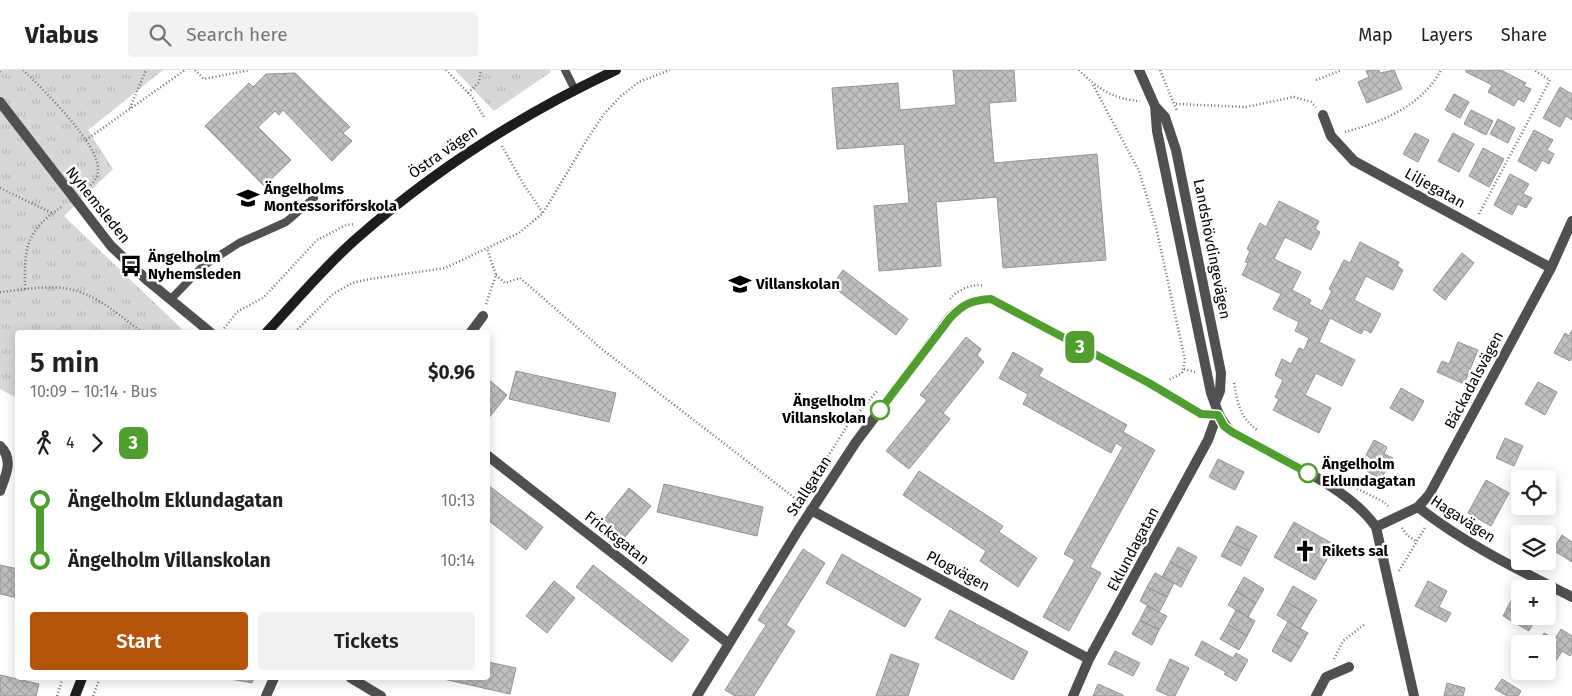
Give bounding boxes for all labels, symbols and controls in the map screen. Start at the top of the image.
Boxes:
search box [128,12,478,57]
text: Viabus [25,21,98,49]
icon: search [146,21,174,49]
text: Search here [186,23,288,46]
text: Map [1358,24,1393,46]
text: Layers [1421,24,1473,46]
text: Share [1501,24,1547,46]
street label: Östra vägen [405,122,481,182]
street label: Nyhemsleden [62,163,134,247]
street label: Liljegatan [1402,164,1468,212]
street label: Landshövdingevägen [1190,177,1234,321]
place label: Ängelholms Montessoriförskola [263,180,397,215]
school or university icon: Ängelholms Montessoriförskola [235,185,261,211]
place label: Ängelholm Nyhemsleden [147,248,241,283]
bus stop icon: Ängelholm Nyhemsleden [118,253,144,279]
school or university icon: Villanskolan [727,271,753,297]
place label: Villanskolan [755,275,840,293]
street label: Bäckadalsvägen [1441,328,1507,432]
line badge: 3 [1064,331,1096,363]
text: 3 [1075,336,1085,358]
text: 5 min [30,346,99,379]
text: $0.96 [428,361,475,384]
text: 10:09 – 10:14 · Bus [30,382,157,401]
place label: Ängelholm Villanskolan [781,392,866,427]
marker: Ängelholm Villanskolan [870,400,890,420]
icon: walk [30,429,58,457]
icon: forward [83,429,111,457]
text: 3 [129,432,138,454]
text: 4 [66,433,75,452]
street label: Stallgatan [783,452,835,520]
place label: Ängelholm Eklundagatan [1321,455,1416,490]
marker: Ängelholm Eklundagatan [1298,463,1318,483]
map controls [1511,470,1556,680]
button: locate [1511,470,1556,515]
text: Ängelholm Eklundagatan [68,489,283,512]
text: 10:13 [441,491,475,510]
street label: Hagavägen [1427,491,1499,547]
street label: Eklundagatan [1103,504,1163,594]
street label: Fricksgatan [581,507,653,569]
button: layers [1511,525,1556,570]
church icon: Rikets sal [1292,538,1318,564]
place label: Rikets sal [1322,542,1389,560]
street label: Plogvägen [923,547,993,595]
text: Ängelholm Villanskolan [68,549,271,572]
text: 10:14 [441,551,475,570]
button: + [1511,580,1556,625]
button: Start [30,612,248,670]
button: Tickets [258,612,475,670]
button: − [1511,635,1556,680]

